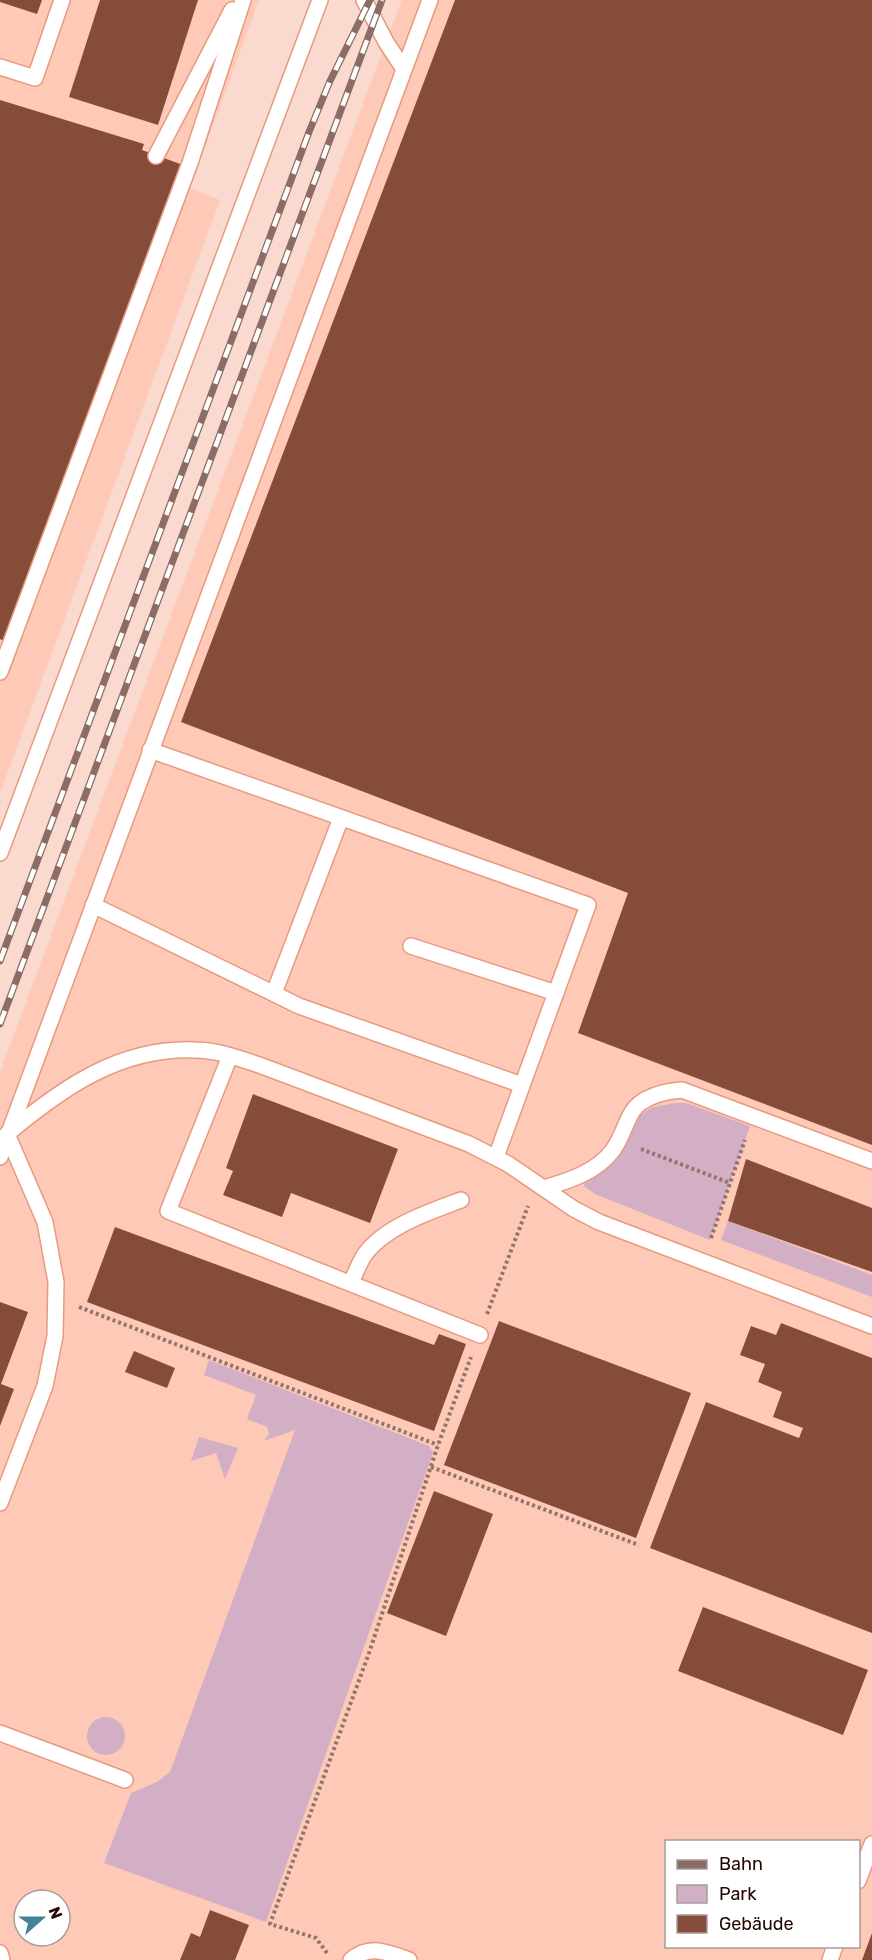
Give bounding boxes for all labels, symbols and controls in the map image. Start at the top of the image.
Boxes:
legend [665,1840,860,1948]
text: Bahn [719,1853,763,1875]
text: Park [719,1883,757,1905]
north arrow [12,1888,72,1948]
text: N [45,1904,66,1922]
text: Gebäude [719,1913,794,1935]

